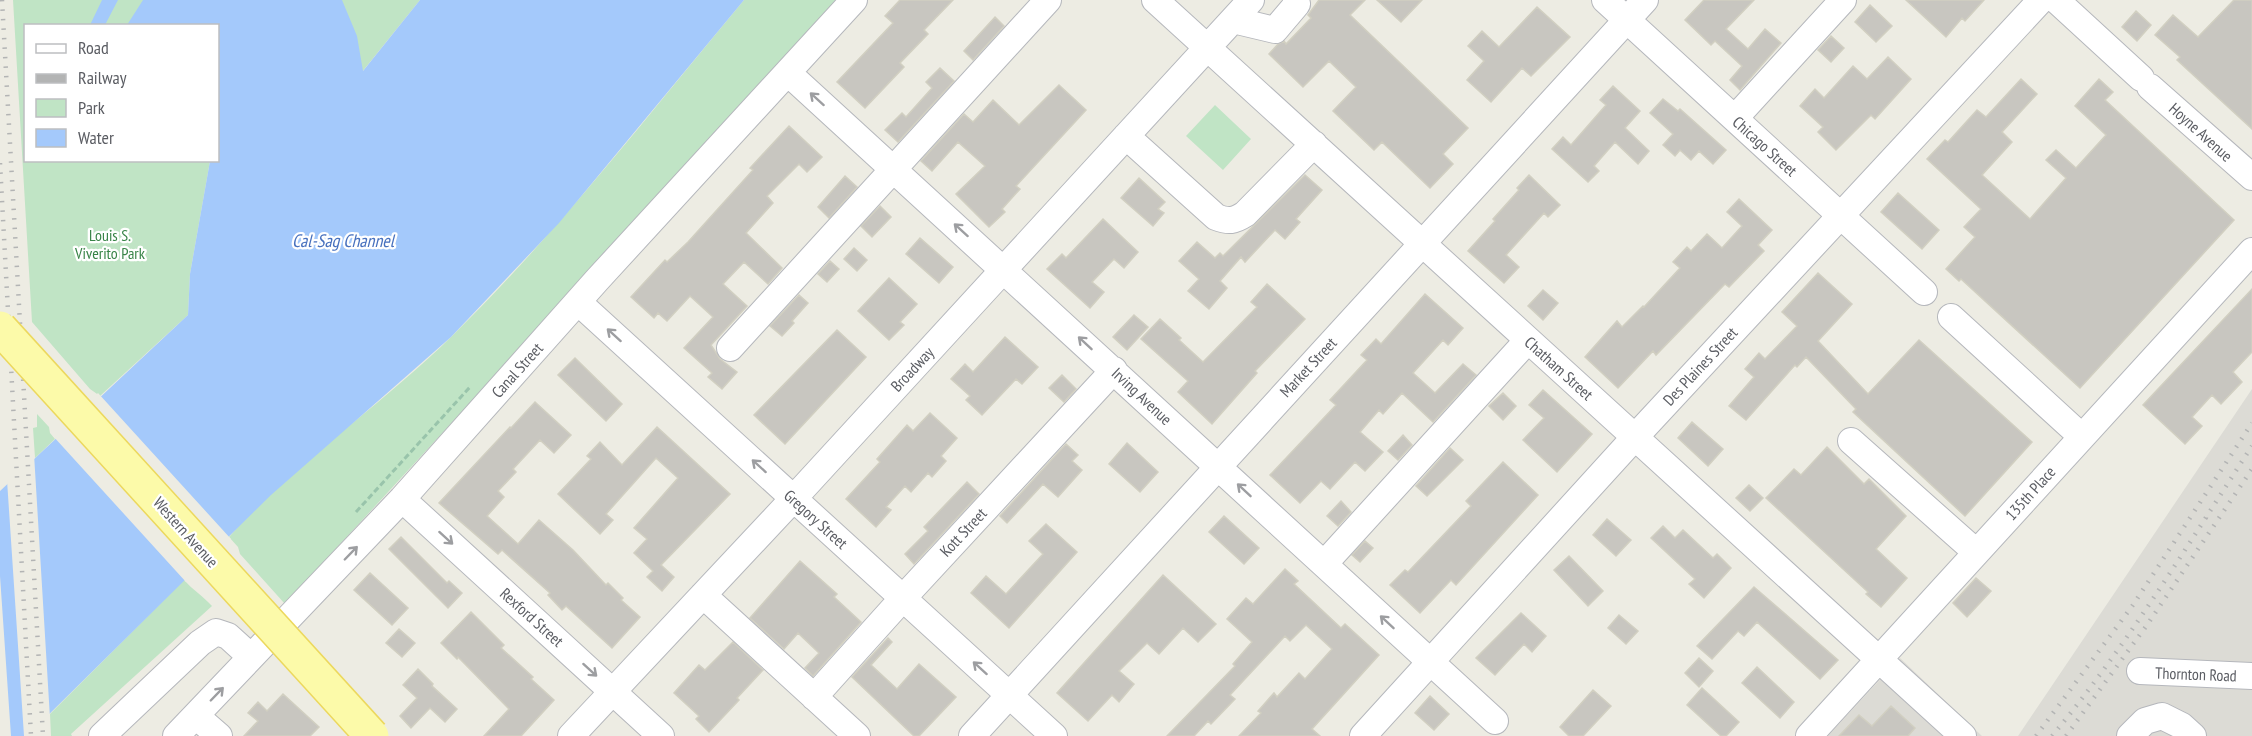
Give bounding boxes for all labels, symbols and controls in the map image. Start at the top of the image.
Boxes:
legend [24,24,219,162]
text: Road [78,36,109,59]
text: Railway [78,66,127,89]
one-way arrow [809,92,824,106]
text: Park [78,96,105,119]
street label: Hoyne Avenue [2165,98,2237,166]
street label: Chicago Street [1728,112,1802,181]
text: Water [78,126,114,149]
one-way arrow [954,223,969,237]
park label: Louis S. Viverito Park [74,225,146,263]
water label: Cal-Sag Channel [292,229,396,252]
street label: Des Plaines Street [1659,322,1742,409]
one-way arrow [607,328,622,342]
street label: Market Street [1275,332,1341,401]
street label: Chatham Street [1521,332,1598,404]
one-way arrow [1078,337,1093,351]
street label: Canal Street [487,338,547,402]
street label: Broadway [886,342,938,396]
street label: Irving Avenue [1108,363,1176,429]
one-way arrow [751,459,766,473]
street label: 135th Place [2001,462,2059,524]
one-way arrow [1237,483,1252,497]
street label: Gregory Street [780,485,852,553]
street label: Western Avenue [149,493,223,571]
street label: Kott Street [935,503,991,561]
one-way arrow [438,531,453,545]
one-way arrow [344,545,358,560]
street label: Rexford Street [496,583,568,651]
one-way arrow [1380,615,1395,629]
one-way arrow [973,661,988,675]
one-way arrow [582,662,597,676]
street label: Thornton Road [2155,663,2237,685]
one-way arrow [209,686,224,701]

